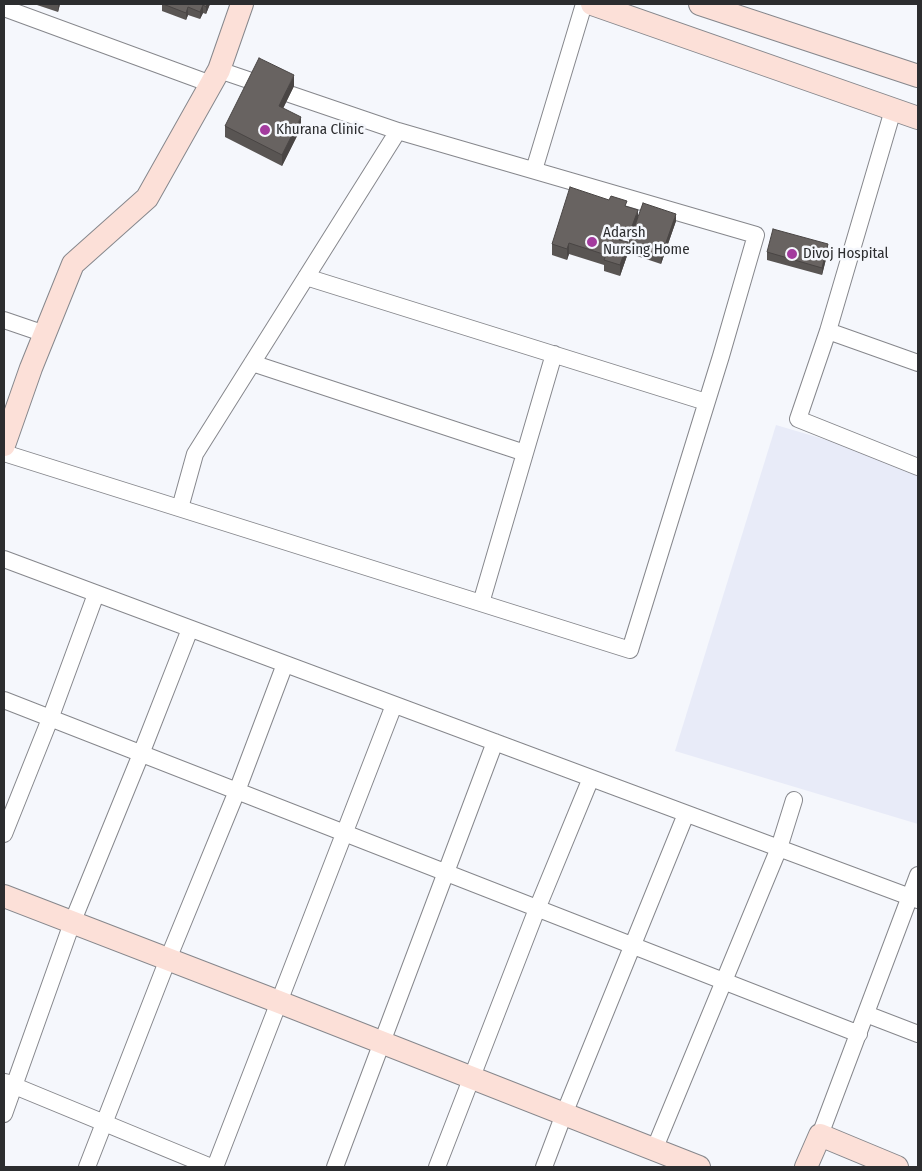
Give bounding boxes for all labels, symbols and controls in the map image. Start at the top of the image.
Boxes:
place label: Khurana Clinic [276,121,364,139]
marker: Khurana Clinic [258,123,272,137]
place label: Adarsh Nursing Home [603,224,690,259]
marker: Adarsh Nursing Home [585,235,599,249]
place label: Divoj Hospital [803,245,888,263]
marker: Divoj Hospital [785,247,799,261]

